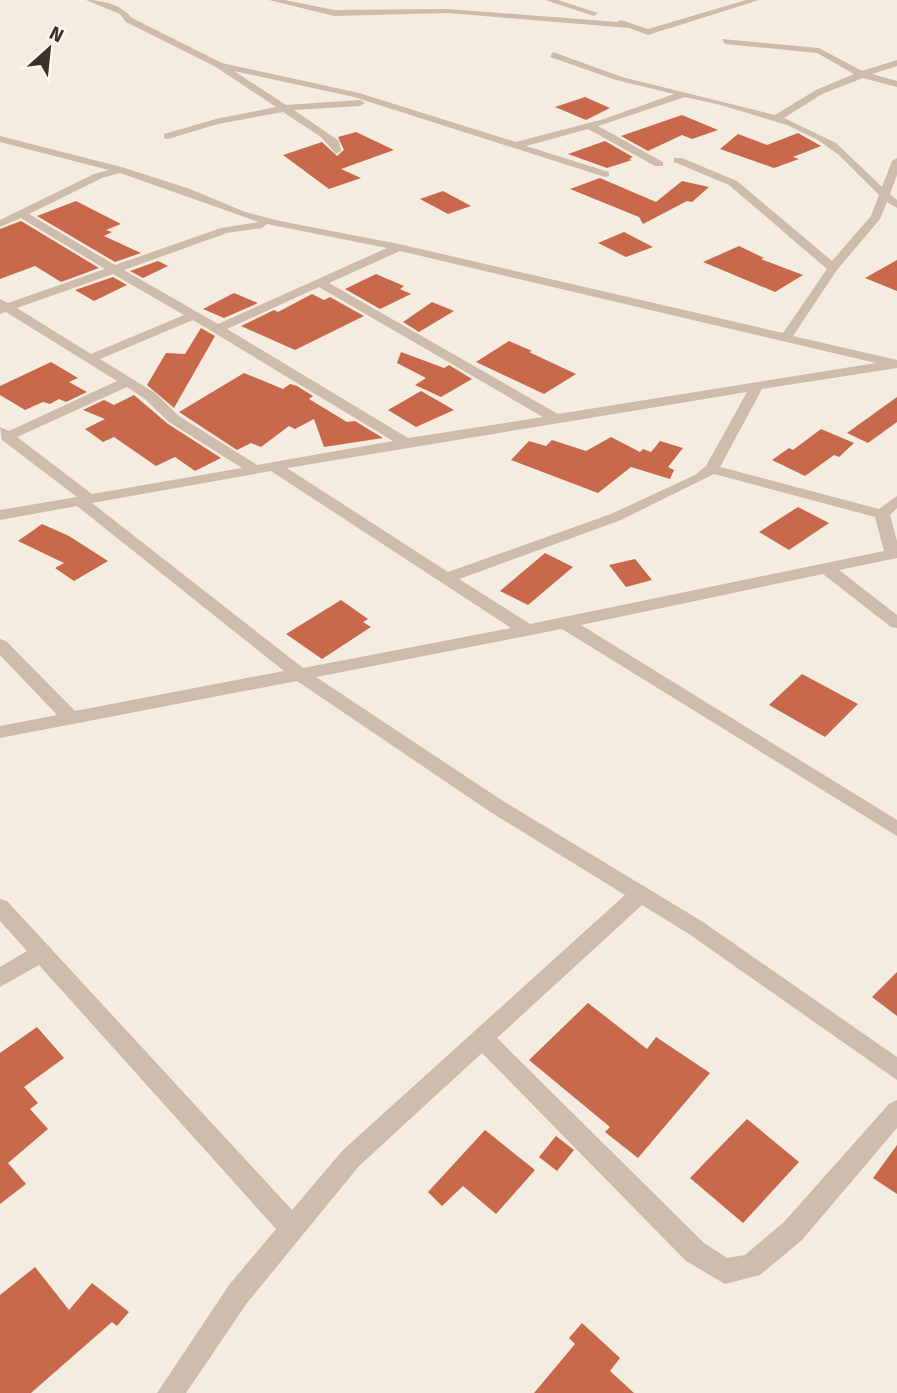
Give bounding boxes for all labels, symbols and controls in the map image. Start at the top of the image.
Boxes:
north arrow [14,14,84,84]
text: N [46,21,67,47]

